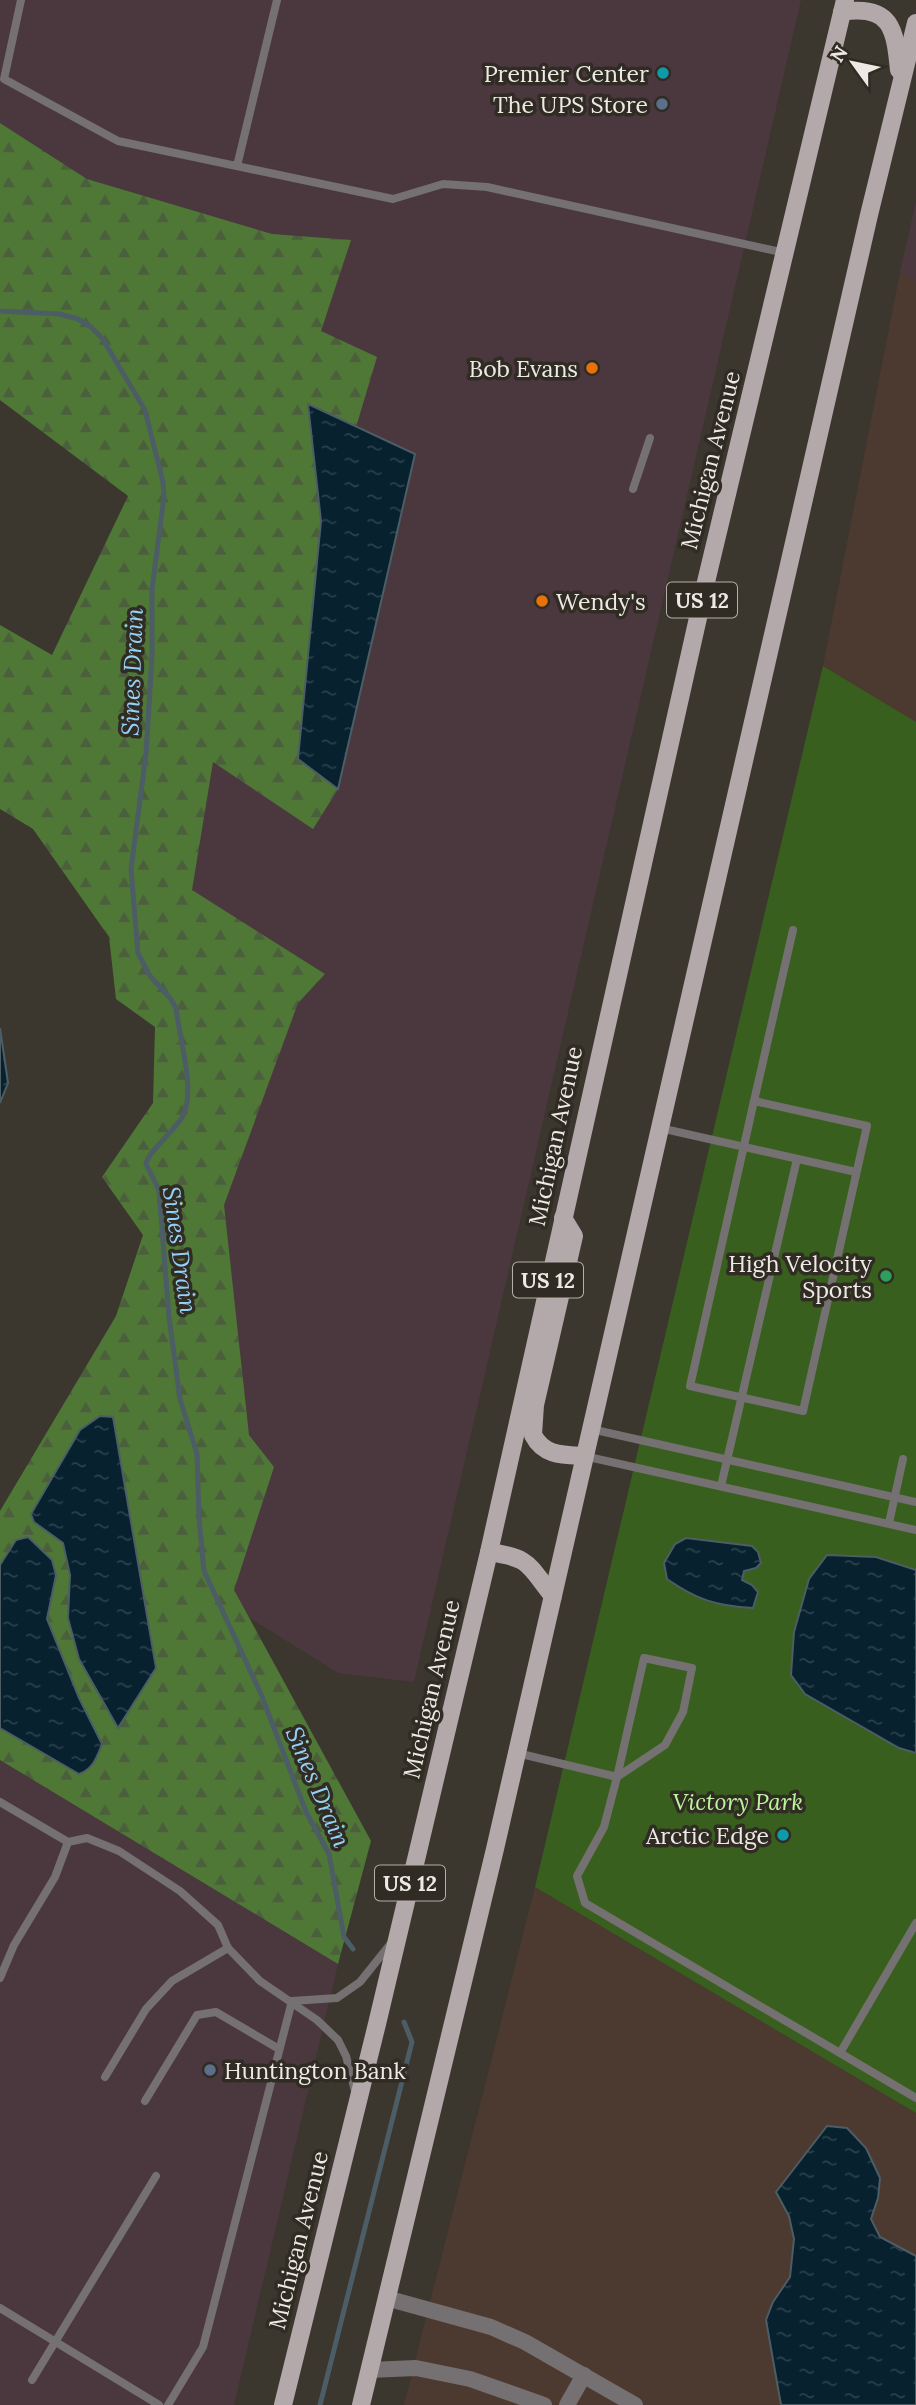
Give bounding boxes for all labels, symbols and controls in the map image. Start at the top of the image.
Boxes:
north arrow [818,28,888,98]
text: N [825,41,853,66]
place label: Premier Center [484,59,649,88]
marker: Premier Center [655,65,671,81]
place label: The UPS Store [493,90,648,119]
marker: The UPS Store [654,96,670,112]
place label: Bob Evans [469,354,578,383]
marker: Bob Evans [584,360,600,376]
street label: Michigan Avenue [674,368,746,552]
road number: US 12 [667,582,737,618]
place label: Wendy's [556,587,646,616]
marker: Wendy's [534,593,550,609]
water label: Sines Drain [114,607,150,737]
street label: Michigan Avenue [522,1044,588,1228]
water label: Sines Drain [156,1184,204,1316]
place label: High Velocity Sports [728,1249,873,1304]
road number: US 12 [513,1262,583,1298]
marker: High Velocity Sports [878,1268,894,1284]
street label: Michigan Avenue [396,1597,466,1781]
water label: Sines Drain [279,1722,357,1852]
park label: Victory Park [673,1787,803,1816]
place label: Arctic Edge [645,1821,769,1850]
marker: Arctic Edge [775,1827,791,1843]
road number: US 12 [375,1866,445,1900]
place label: Huntington Bank [224,2056,407,2085]
marker: Huntington Bank [202,2062,218,2078]
street label: Michigan Avenue [262,2148,334,2332]

